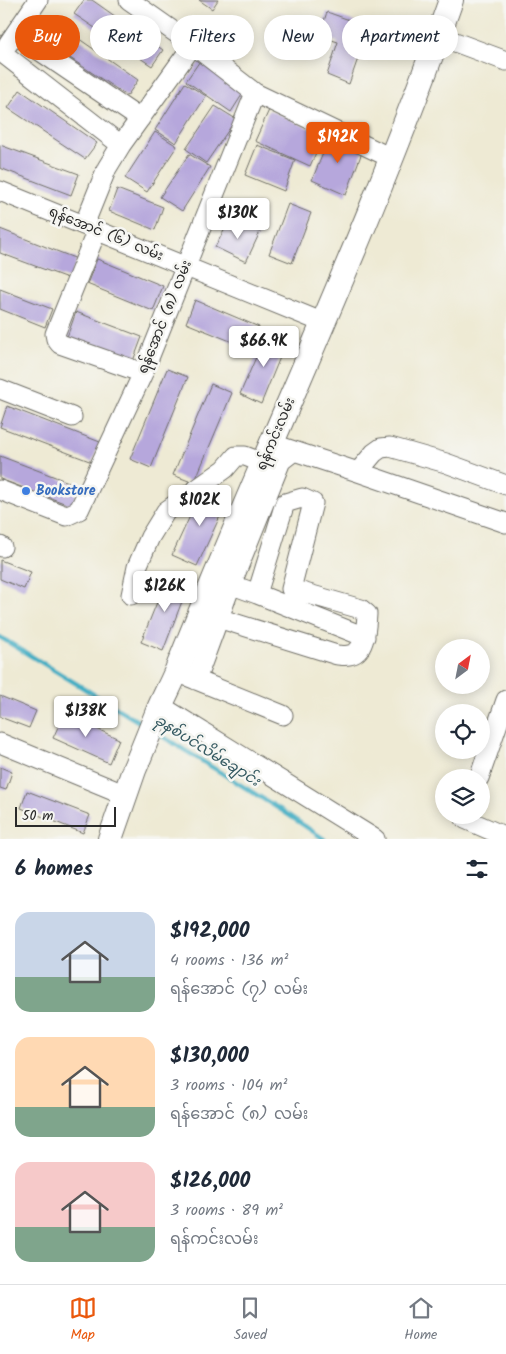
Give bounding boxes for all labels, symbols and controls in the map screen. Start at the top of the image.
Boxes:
chip: Buy [15,15,80,60]
chip: Rent [90,15,161,60]
chip: Filters [171,15,254,60]
chip: New [264,15,332,60]
chip: Apartment [342,15,458,60]
pin: $192K [303,121,373,164]
text: $192K [317,125,359,150]
pin: $130K [203,198,273,240]
street label: ရန်အောင် (၆) လမ်း [45,201,167,267]
text: $130K [218,201,258,226]
street label: ရန်အောင် (၈) လမ်း [132,257,198,377]
pin: $66.9K [223,326,305,368]
text: $66.9K [240,329,288,354]
street label: ရန်ကင်းလမ်း [251,394,301,474]
place label: Bookstore [36,480,96,502]
pin: $102K [165,484,235,527]
marker: Bookstore [20,485,32,497]
text: $102K [179,488,221,513]
pin: $126K [130,570,200,613]
text: $126K [144,574,186,599]
north arrow [435,639,490,694]
map controls [435,639,490,824]
pin: $138K [51,696,121,738]
text: $138K [65,699,107,724]
button: locate [435,704,490,759]
water label: ခုနစ်ပင်လိမ်ချောင်း [149,709,265,794]
button: layers [435,769,490,824]
scale bar [15,804,116,827]
text: 50 m [22,805,53,827]
text: 6 homes [15,853,93,886]
icon: filters [463,855,491,883]
text: $192,000 [170,915,249,948]
icon: home [55,932,115,992]
text: 4 rooms · 136 m² [170,948,288,973]
text: ရန်အောင် (၇) လမ်း [170,977,308,1002]
text: $130,000 [170,1040,249,1073]
icon: home [55,1057,115,1117]
text: 3 rooms · 104 m² [170,1073,287,1098]
text: ရန်အောင် (၈) လမ်း [170,1102,308,1127]
text: $126,000 [170,1165,250,1198]
icon: home [55,1182,115,1242]
text: 3 rooms · 89 m² [170,1198,283,1223]
text: ရန်ကင်းလမ်း [170,1227,258,1252]
tab: Map [69,1294,97,1346]
tab: Saved [234,1294,267,1346]
tab: Home [404,1294,437,1346]

